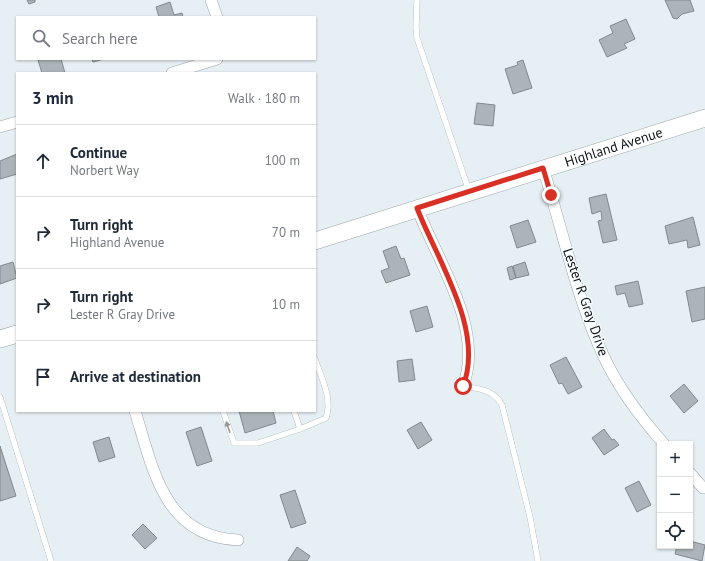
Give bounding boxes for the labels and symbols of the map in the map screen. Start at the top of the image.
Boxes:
street label: Highland Avenue [562,123,665,171]
route end [542,186,560,204]
street label: Lester R Gray Drive [559,246,613,358]
route start [454,377,472,395]
one-way arrow [225,421,231,433]

